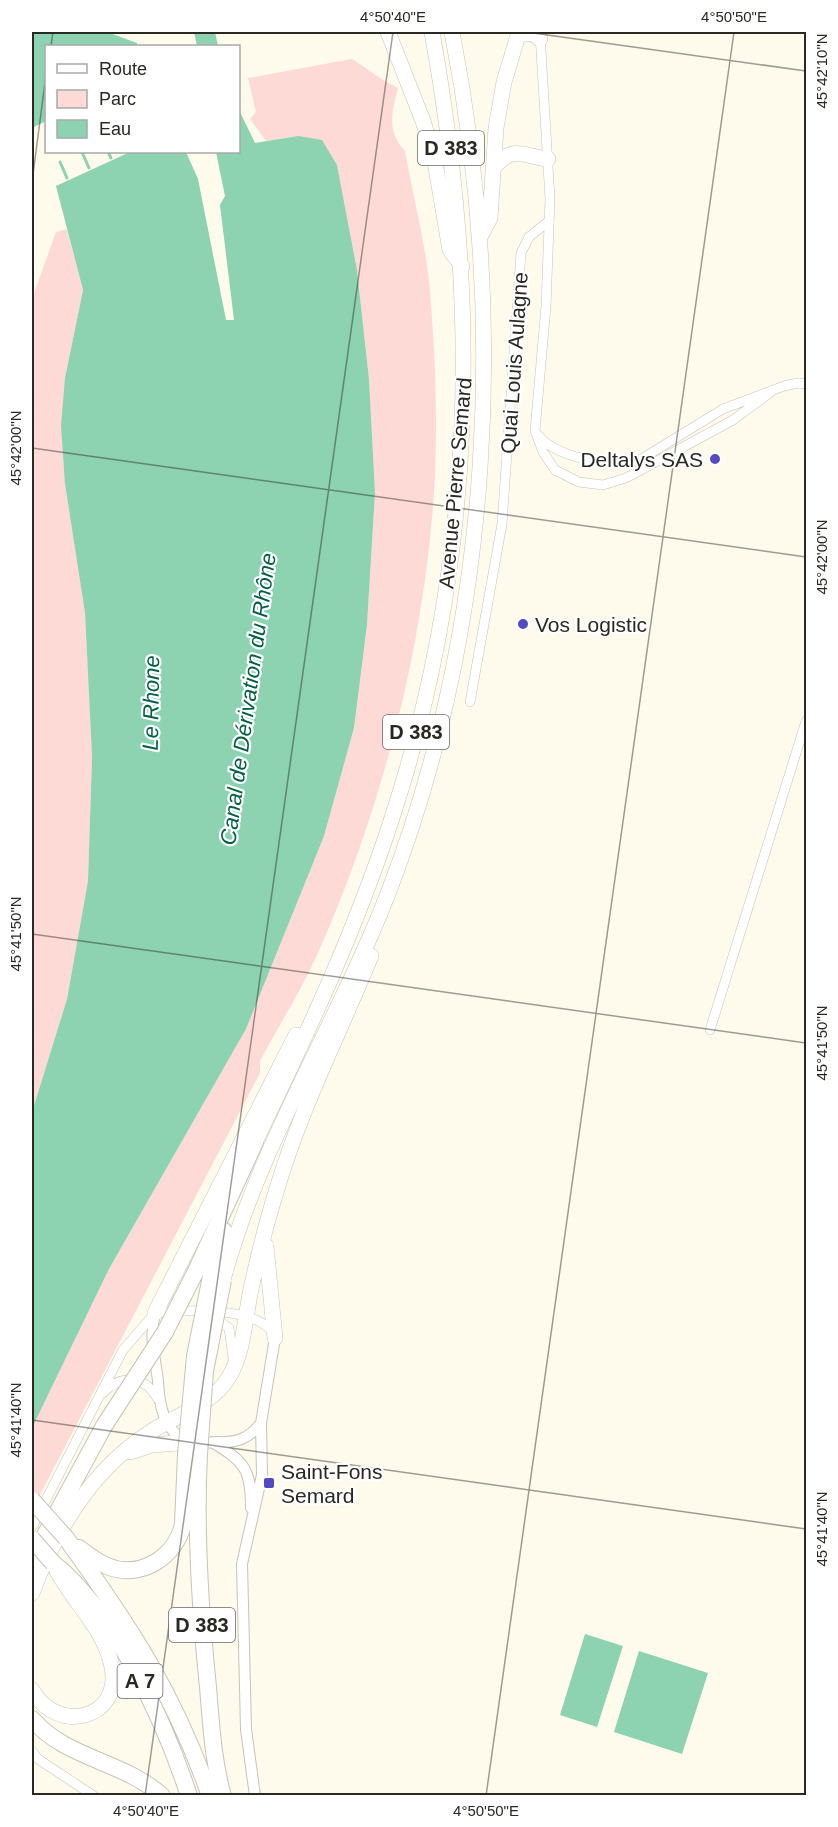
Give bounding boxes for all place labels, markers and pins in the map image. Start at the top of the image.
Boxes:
place label: Deltalys SAS [580,448,703,471]
marker: Deltalys SAS [708,452,722,466]
place label: Vos Logistic [535,613,647,636]
marker: Vos Logistic [516,617,530,631]
place label: Saint-Fons Semard [281,1460,383,1507]
marker: Saint-Fons Semard [262,1476,276,1490]

